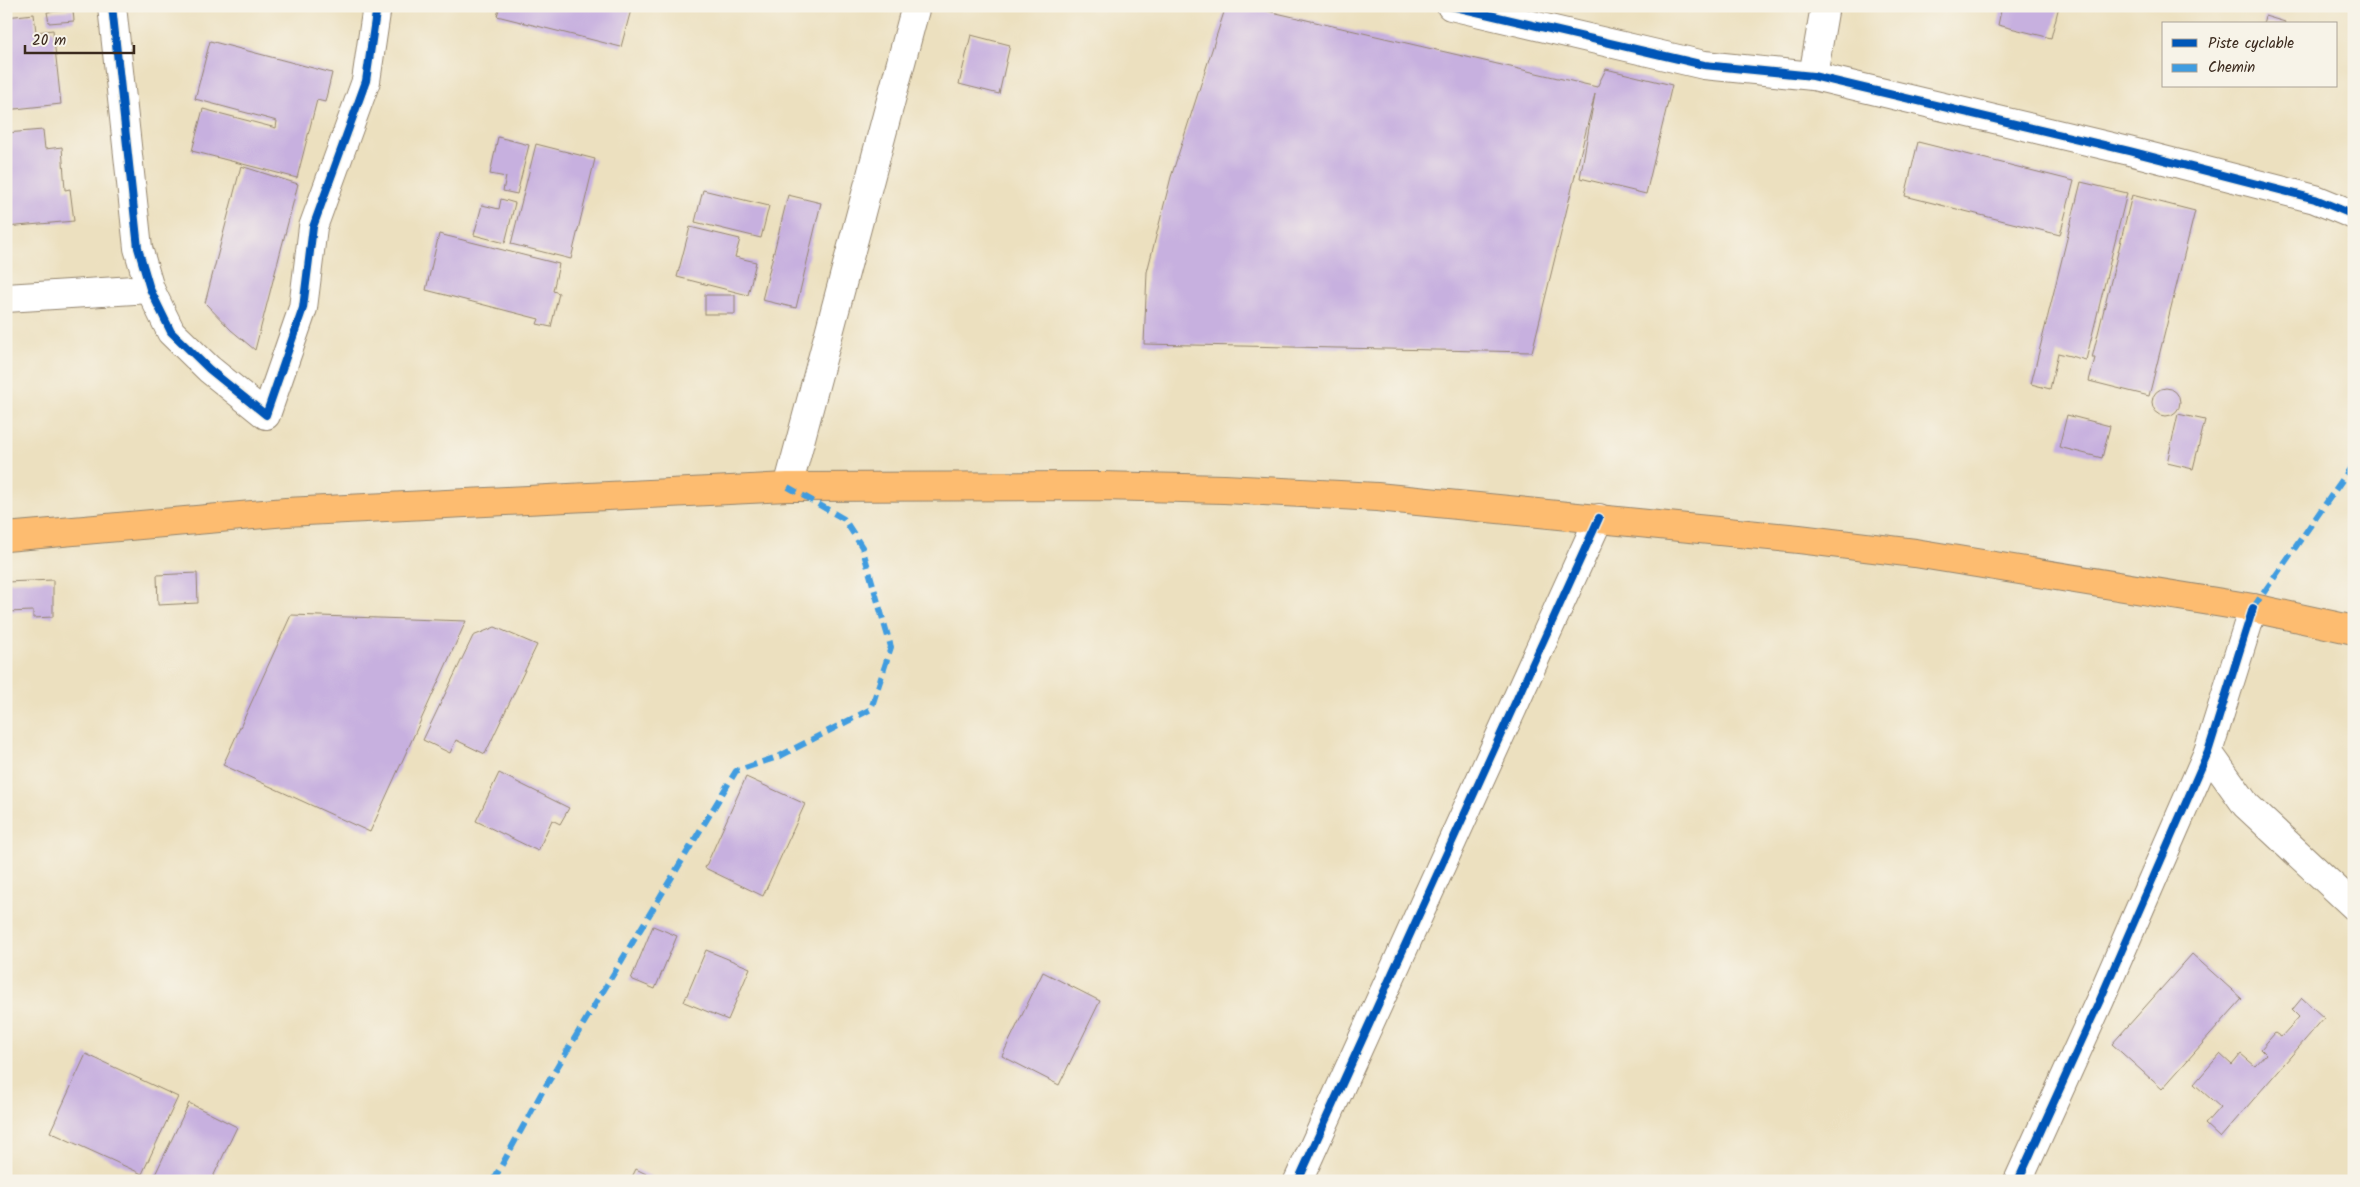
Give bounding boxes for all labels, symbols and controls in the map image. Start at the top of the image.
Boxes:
scale bar [25,22,134,54]
legend [2162,22,2338,88]
text: 20 m [32,29,66,53]
text: Piste cyclable [2208,32,2294,56]
text: Chemin [2208,56,2255,80]

